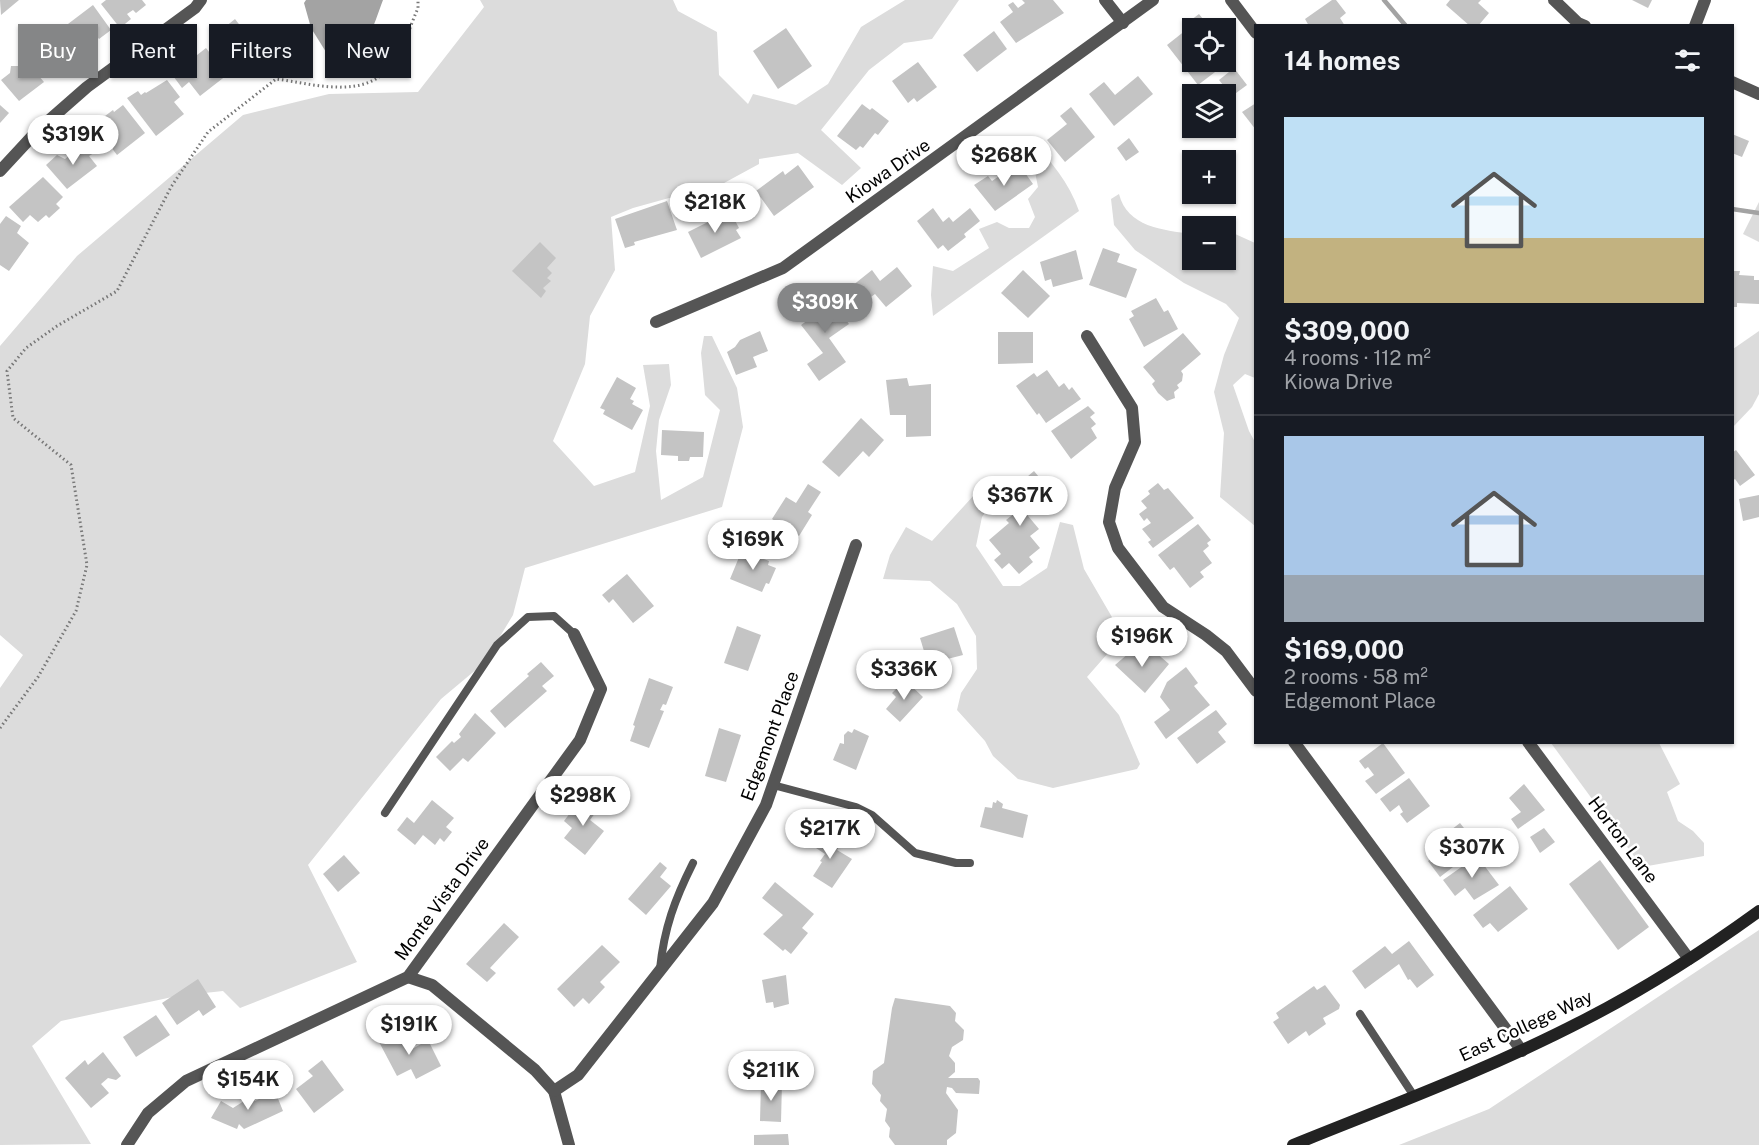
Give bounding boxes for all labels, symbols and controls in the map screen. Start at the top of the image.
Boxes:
map controls [1182,18,1236,270]
button: locate [1182,18,1236,72]
chip: Buy [18,24,98,78]
chip: Rent [110,24,197,78]
chip: Filters [209,24,313,78]
chip: New [325,24,411,78]
icon: filters [1671,44,1704,77]
text: 14 homes [1284,45,1400,76]
button: layers [1182,84,1236,138]
pin: $319K [31,115,115,166]
text: $319K [42,122,105,146]
street label: Kiowa Drive [842,134,934,207]
pin: $268K [962,136,1046,187]
text: $268K [970,143,1038,167]
button: + [1182,150,1236,204]
icon: home [1440,156,1548,264]
pin: $218K [673,183,757,234]
text: $218K [684,190,746,214]
button: − [1182,216,1236,270]
pin: $309K [783,283,867,334]
text: $309K [791,290,859,314]
text: $309,000 [1284,315,1410,346]
text: 4 rooms · 112 m² [1284,346,1431,370]
text: Kiowa Drive [1284,370,1393,394]
icon: home [1440,475,1548,583]
pin: $367K [978,476,1062,527]
text: $367K [987,483,1053,507]
pin: $169K [711,520,795,571]
text: $169K [722,527,784,551]
pin: $196K [1100,617,1184,668]
text: $196K [1111,624,1173,648]
text: $169,000 [1284,634,1404,665]
pin: $336K [862,650,946,701]
text: $336K [870,657,938,681]
text: 2 rooms · 58 m² [1284,665,1428,689]
street label: Edgemont Place [736,668,803,804]
text: Edgemont Place [1284,689,1436,713]
pin: $298K [541,776,625,827]
text: $298K [549,783,617,807]
street label: Horton Lane [1584,792,1663,887]
pin: $217K [788,809,872,860]
text: $217K [799,816,861,840]
pin: $307K [1430,828,1514,879]
street label: Monte Vista Drive [390,833,493,964]
text: $307K [1439,835,1505,859]
street label: East College Way [1456,985,1596,1066]
pin: $191K [367,1005,451,1056]
text: $191K [380,1012,438,1036]
pin: $211K [729,1051,813,1102]
text: $211K [742,1058,800,1082]
pin: $154K [206,1060,290,1111]
text: $154K [216,1067,280,1091]

